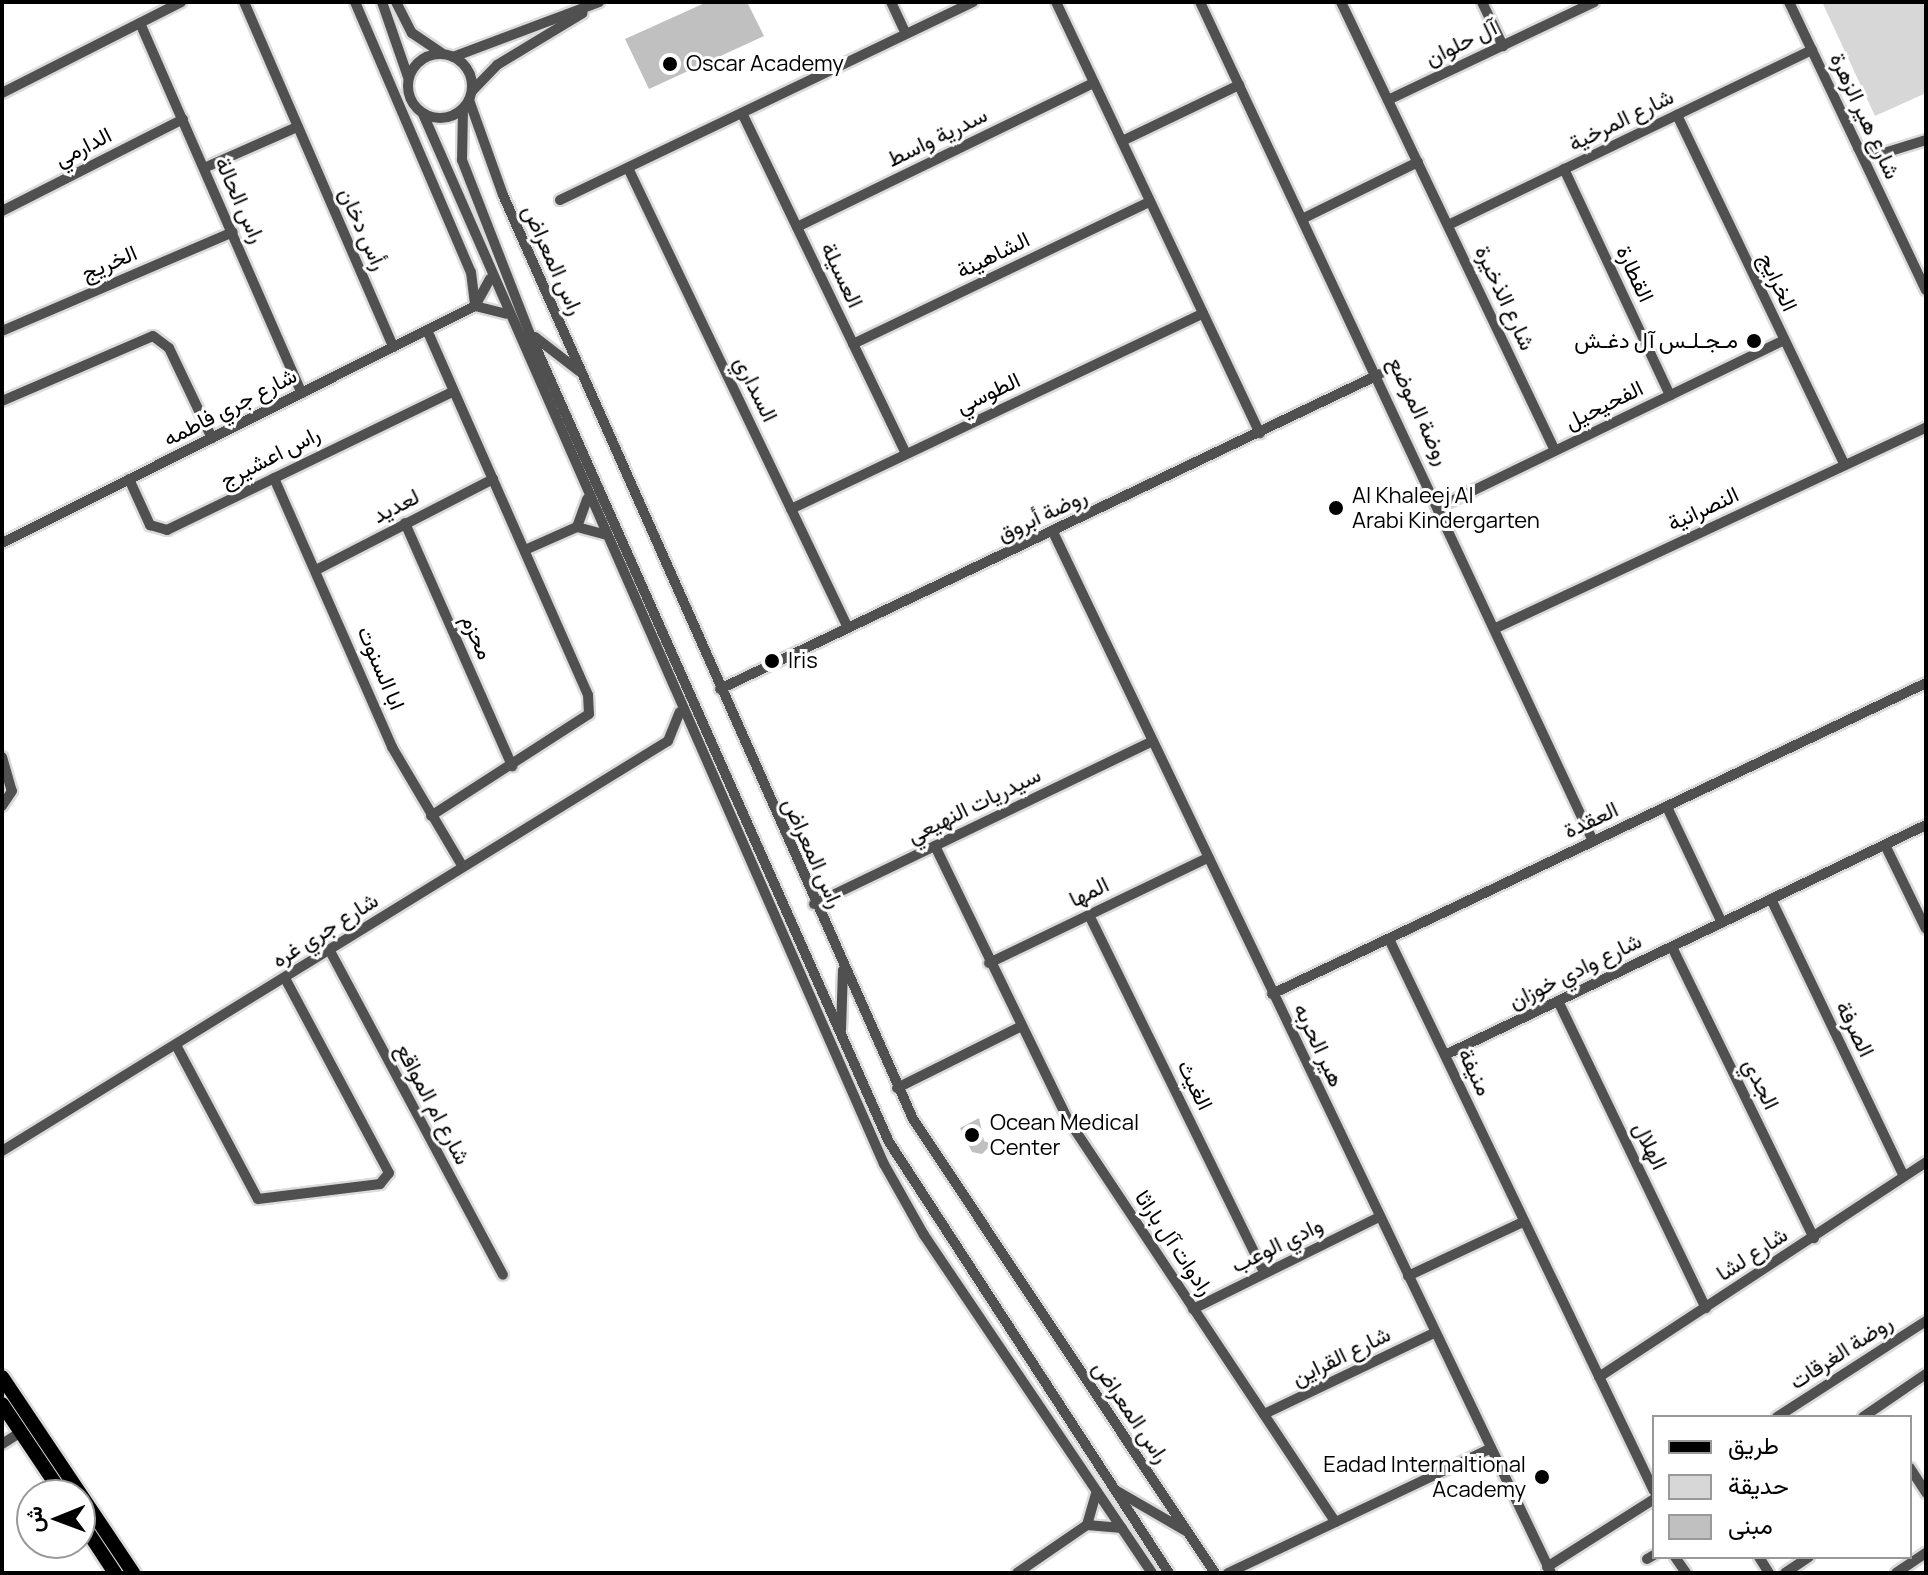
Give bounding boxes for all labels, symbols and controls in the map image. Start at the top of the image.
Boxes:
street label: آل حلوان [1421,14,1501,72]
street label: شارع هير الزهرة [1824,49,1906,183]
place label: Oscar Academy [686,51,844,77]
marker: Oscar Academy [661,55,679,73]
street label: شارع المرخية [1564,83,1678,157]
street label: سدرية واسط [883,101,991,173]
street label: الدارمي [50,122,116,172]
street label: راس الحالة [209,153,271,247]
street label: رأس دخان [333,184,393,274]
street label: راس المعراض [517,201,589,319]
street label: الشاهينة [952,226,1034,284]
street label: العسيلة [815,238,869,312]
street label: الخريج [77,239,141,287]
street label: شارع الذخيرة [1469,242,1541,354]
street label: القطارة [1611,242,1659,306]
street label: الخرايج [1753,248,1803,316]
place label: مـجـلـس آل دغـش [1574,328,1738,354]
marker: مـجـلـس آل دغـش [1745,332,1763,350]
street label: السداري [729,352,783,426]
street label: روضة الموضع [1382,353,1456,469]
street label: شارع جري فاطمه [159,362,301,452]
street label: الطوسي [952,367,1024,419]
street label: الفحيحيل [1561,375,1647,435]
street label: راس اعشيرج [216,421,324,493]
street label: النصرانية [1663,481,1743,537]
place label: Al Khaleej Al Arabi Kindergarten [1352,482,1540,534]
street label: لعديد [368,483,424,529]
street label: روضة أبروق [993,483,1091,547]
marker: Al Khaleej Al Arabi Kindergarten [1327,499,1345,517]
street label: محزم [455,610,499,664]
street label: ابا السنوت [352,622,410,714]
place label: Iris [788,648,818,674]
marker: Iris [763,652,781,670]
street label: سيدريات النهيعي [903,761,1045,849]
street label: راس المعراض [777,794,849,912]
street label: العقدة [1560,796,1622,844]
street label: المها [1065,871,1113,913]
street label: شارع جري غره [267,887,383,973]
street label: شارع وادي خوزان [1504,927,1646,1015]
street label: الصرفة [1830,997,1880,1061]
street label: هير الحربه [1288,999,1350,1091]
street label: شارع ام المواقع [390,1039,476,1169]
street label: منيفة [1453,1044,1497,1100]
street label: الجدي [1737,1054,1785,1114]
street label: الغيث [1172,1056,1218,1114]
place label: Ocean Medical Center [990,1109,1139,1160]
street label: الهلال [1627,1118,1673,1174]
marker: Ocean Medical Center [961,1124,983,1146]
street label: رادوات آل باراثا [1129,1185,1219,1301]
street label: وادي الوعب [1227,1212,1327,1278]
street label: شارع لشا [1712,1221,1792,1287]
street label: روضة الغرقات [1785,1309,1897,1395]
street label: شارع القراين [1287,1321,1395,1391]
street label: راس المعراض [1087,1356,1175,1468]
legend [1652,1415,1912,1559]
text: طريق [1728,1428,1779,1461]
place label: Eadad Internaltional Academy [1323,1451,1526,1502]
marker: Eadad Internaltional Academy [1533,1468,1551,1486]
text: حديقة [1728,1468,1789,1501]
north arrow [16,1479,96,1559]
text: ش [19,1506,49,1533]
text: مبنى [1728,1508,1773,1541]

